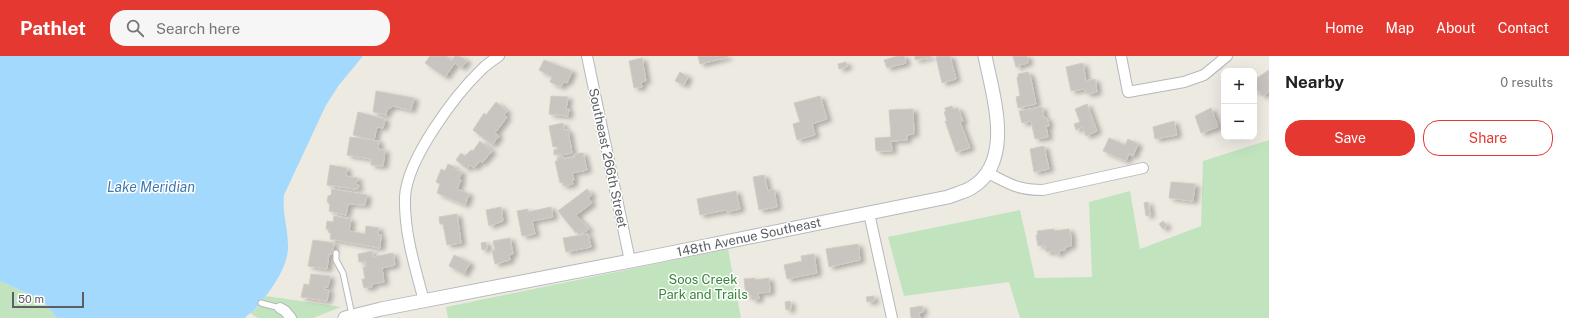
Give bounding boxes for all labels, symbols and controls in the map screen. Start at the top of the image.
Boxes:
search box [110,10,390,46]
text: Pathlet [20,17,86,39]
icon: search [124,17,146,39]
text: Search here [156,20,240,37]
text: Home [1325,20,1364,36]
text: Map [1386,20,1414,36]
text: About [1436,20,1476,36]
text: Contact [1498,20,1549,36]
map controls [1221,68,1257,140]
button: + [1221,68,1257,104]
text: Nearby [1285,72,1344,92]
text: 0 results [1500,75,1553,90]
street label: Southeast 266th Street [586,87,630,229]
button: − [1221,104,1257,140]
button: Save [1285,120,1415,156]
button: Share [1423,120,1553,156]
water label: Lake Meridian [107,179,195,195]
street label: 148th Avenue Southeast [675,214,823,260]
park label: Soos Creek Park and Trails [658,272,748,302]
scale bar [12,290,84,309]
text: 50 m [18,293,44,305]

